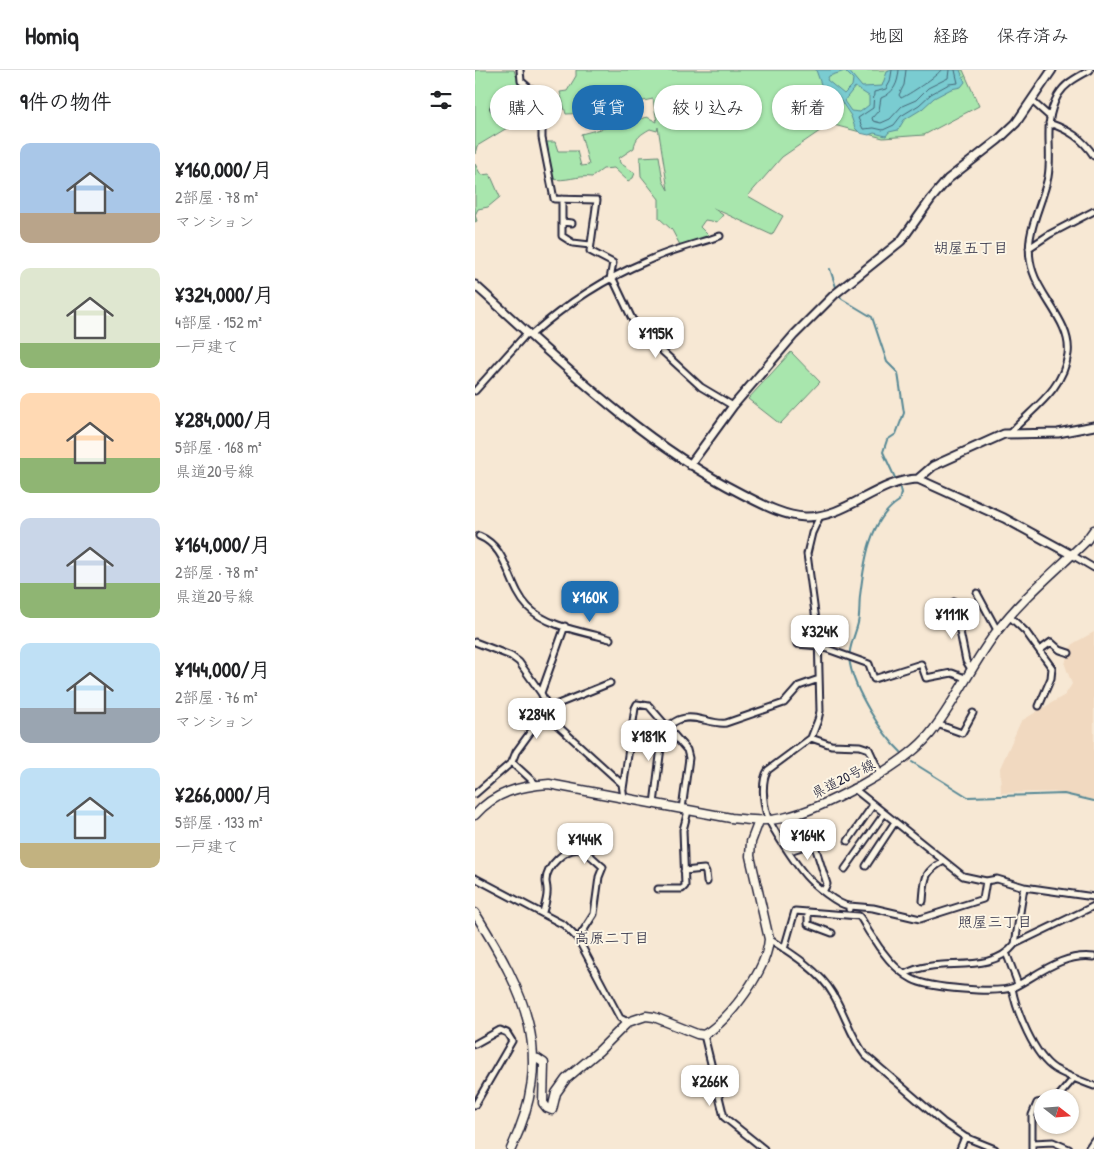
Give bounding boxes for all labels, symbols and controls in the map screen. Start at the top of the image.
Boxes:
text: Homiq [25,19,79,51]
text: 地図 [869,23,905,48]
text: 経路 [933,23,969,48]
text: 保存済み [997,23,1069,48]
chip: 購入 [490,85,562,130]
chip: 賃貸 [572,85,644,130]
chip: 絞り込み [654,85,762,130]
chip: 新着 [772,85,844,130]
icon: filters [427,86,455,114]
text: 9件の物件 [20,87,112,116]
text: ¥160,000/月 [175,155,273,184]
icon: home [60,163,120,223]
text: 2部屋 · 78 m² [175,186,258,208]
text: マンション [175,210,254,232]
district label: 胡屋五丁目 [933,237,1009,258]
text: ¥324,000/月 [175,280,274,309]
icon: home [60,288,120,348]
text: 4部屋 · 152 m² [175,311,262,333]
pin: ¥195K [621,316,691,359]
text: ¥195K [639,322,673,344]
text: 一戸建て [175,335,239,357]
text: ¥284,000/月 [175,405,274,434]
icon: home [60,413,120,473]
text: 5部屋 · 168 m² [175,436,262,458]
text: 県道20号線 [175,460,254,482]
text: ¥164,000/月 [175,530,271,559]
icon: home [60,538,120,598]
text: 2部屋 · 78 m² [175,561,258,583]
pin: ¥160K [555,580,625,623]
text: 県道20号線 [175,585,254,607]
text: ¥160K [572,586,608,608]
pin: ¥111K [917,598,987,640]
text: ¥111K [935,603,969,625]
pin: ¥324K [785,614,855,657]
text: ¥324K [802,620,838,642]
text: ¥144,000/月 [175,655,270,684]
icon: home [60,663,120,723]
text: 2部屋 · 76 m² [175,686,258,708]
pin: ¥284K [502,698,572,740]
text: ¥284K [519,703,555,725]
text: マンション [175,710,254,732]
pin: ¥181K [614,720,684,762]
text: ¥181K [632,725,666,747]
street label: 県道20号線 [808,754,878,802]
text: ¥266,000/月 [175,780,274,809]
icon: home [60,788,120,848]
text: 5部屋 · 133 m² [175,811,263,833]
pin: ¥164K [773,818,843,861]
pin: ¥144K [550,822,620,865]
text: ¥164K [791,824,825,846]
text: ¥144K [568,828,602,850]
text: 一戸建て [175,835,239,857]
district label: 照屋三丁目 [957,911,1033,932]
district label: 高原二丁目 [574,927,650,948]
pin: ¥266K [675,1064,745,1107]
text: ¥266K [692,1070,728,1092]
north arrow [1034,1089,1079,1134]
map controls [1034,1089,1079,1134]

